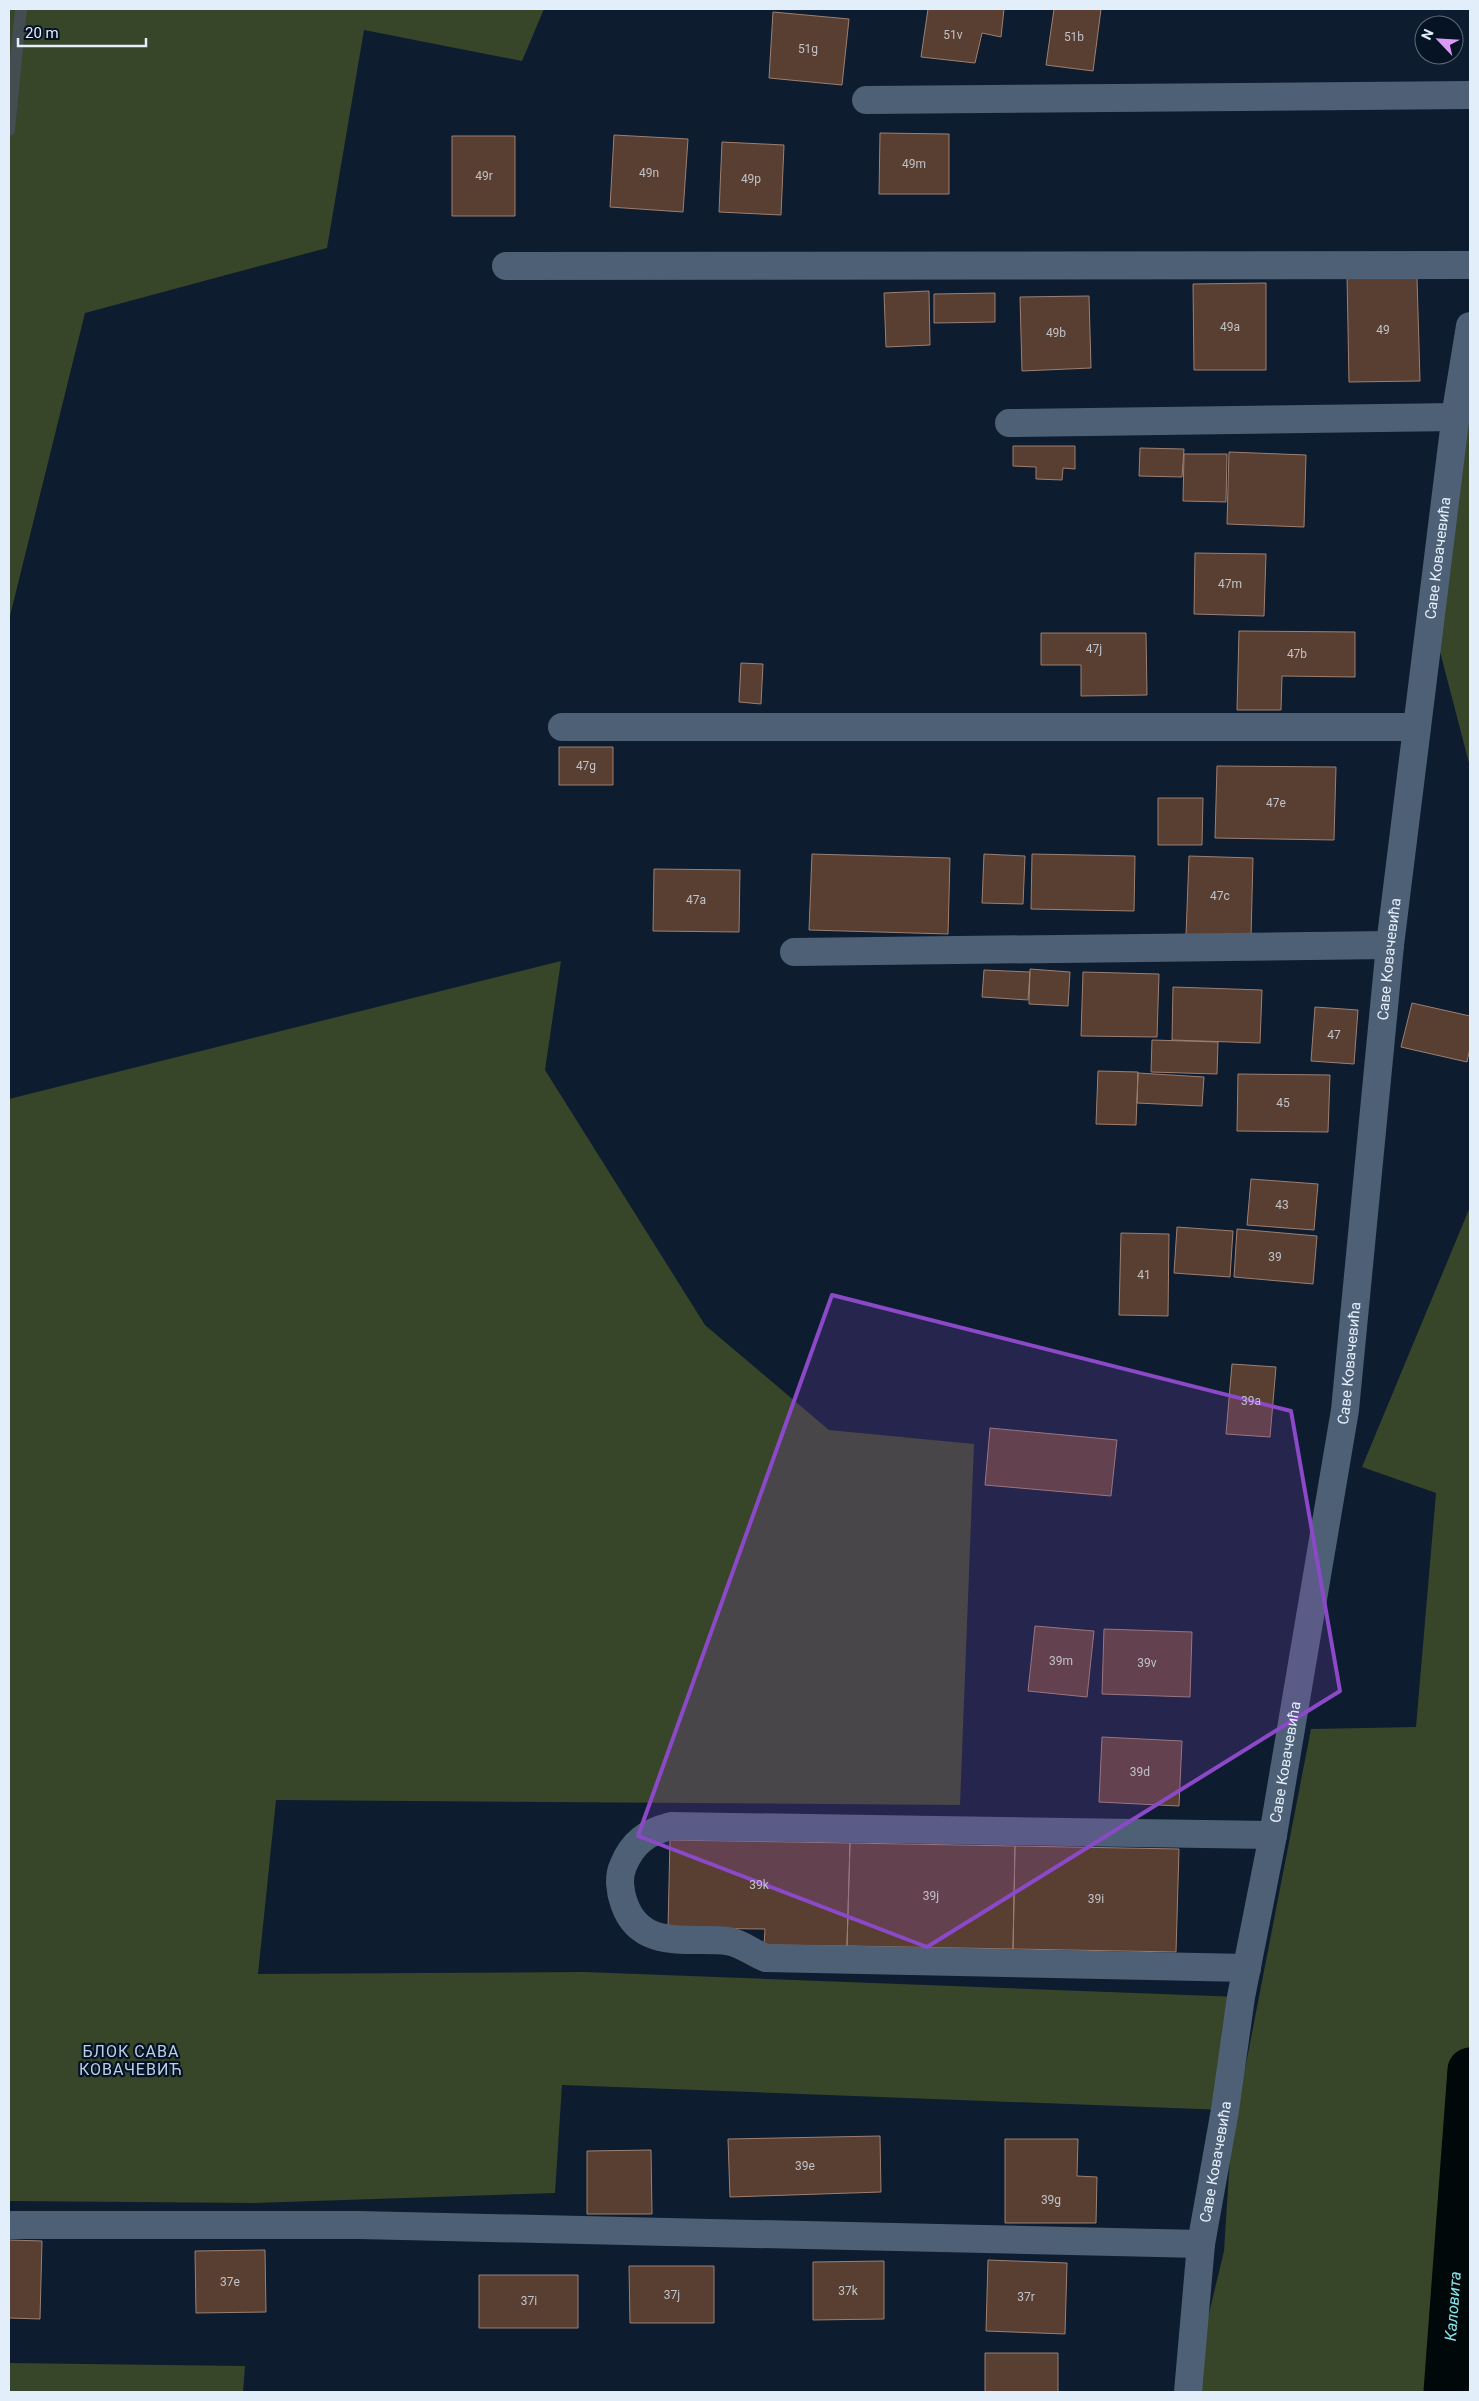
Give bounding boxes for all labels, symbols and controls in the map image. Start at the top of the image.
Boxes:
scale bar [18,15,145,47]
north arrow [1414,15,1464,65]
text: 20 m [25,24,59,42]
text: N [1418,27,1437,42]
house number: 51v [943,28,963,42]
house number: 51b [1064,30,1084,44]
house number: 51g [798,42,818,56]
house number: 49m [902,157,926,171]
house number: 49n [639,166,659,180]
house number: 49r [475,169,493,183]
house number: 49p [741,172,761,186]
house number: 49a [1220,320,1240,334]
house number: 49 [1376,323,1390,337]
house number: 49b [1046,326,1066,340]
street label: Саве Ковачевића [1421,496,1455,620]
house number: 47m [1218,577,1242,591]
house number: 47j [1086,642,1102,656]
house number: 47b [1287,647,1307,661]
house number: 47g [576,759,596,773]
house number: 47e [1266,796,1286,810]
house number: 47c [1210,889,1230,903]
house number: 47a [686,893,706,907]
street label: Саве Ковачевића [1374,897,1405,1021]
house number: 47 [1327,1028,1341,1042]
house number: 45 [1276,1096,1290,1110]
house number: 43 [1275,1198,1289,1212]
house number: 39 [1268,1250,1282,1264]
house number: 41 [1137,1268,1151,1282]
street label: Саве Ковачевића [1334,1301,1364,1426]
house number: 39a [1241,1394,1261,1408]
house number: 39m [1049,1654,1073,1668]
house number: 39v [1137,1656,1157,1670]
street label: Саве Ковачевића [1266,1700,1305,1824]
house number: 39d [1130,1765,1150,1779]
house number: 39k [749,1878,770,1892]
house number: 39j [923,1889,939,1903]
house number: 39i [1088,1892,1104,1906]
district label: БЛОК САВА КОВАЧЕВИЋ [79,2042,183,2079]
street label: Саве Ковачевића [1196,2100,1235,2224]
house number: 39e [795,2159,815,2173]
house number: 39g [1041,2193,1061,2207]
water label: Каловита [1440,2271,1464,2342]
house number: 37e [220,2275,240,2289]
house number: 37k [838,2284,859,2298]
house number: 37j [664,2288,680,2302]
house number: 37r [1017,2290,1035,2304]
house number: 37i [521,2294,537,2308]

